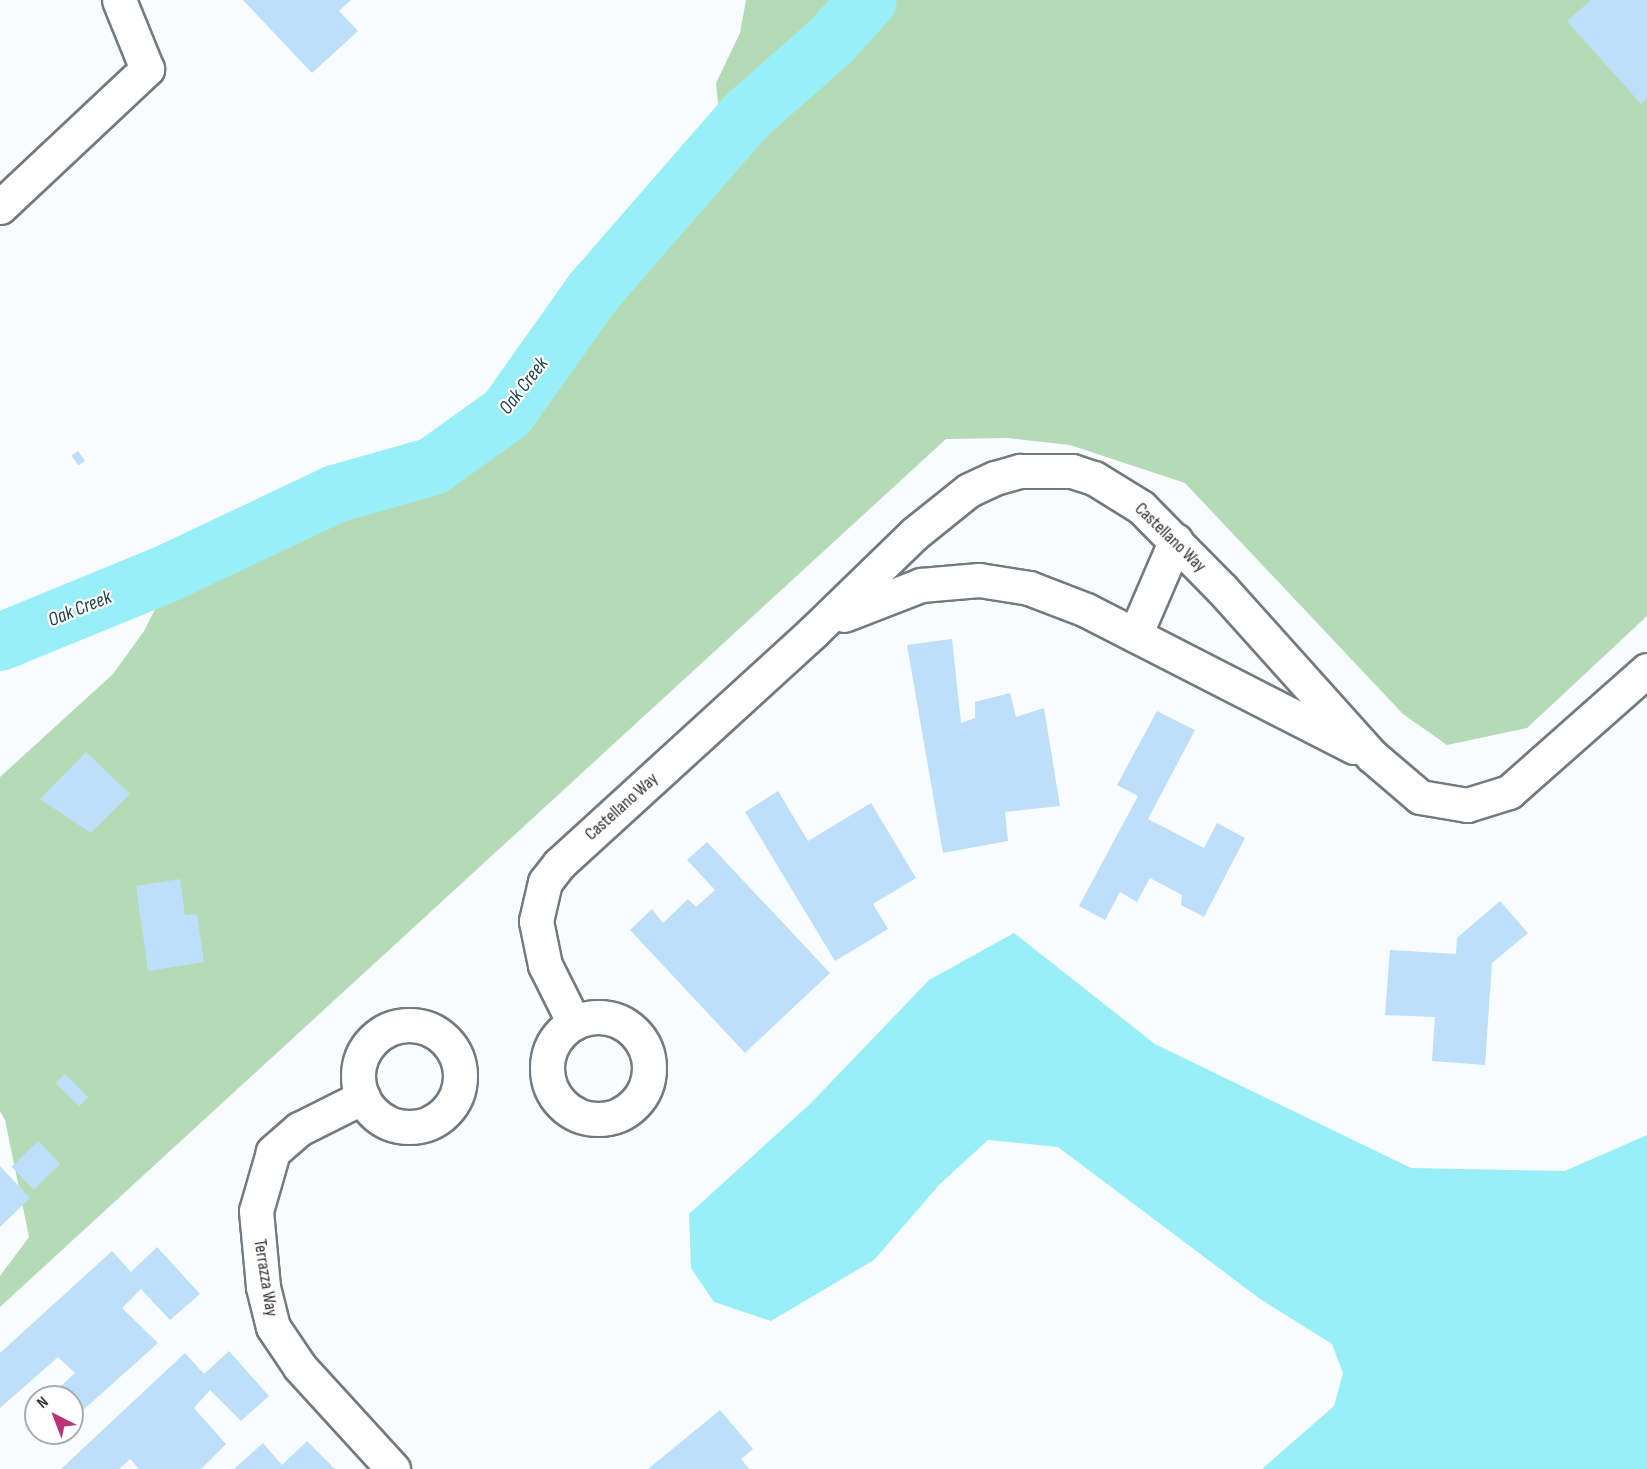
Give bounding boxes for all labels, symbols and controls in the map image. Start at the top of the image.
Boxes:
water label: Oak Creek [494,353,554,419]
street label: Castellano Way [1130,499,1210,577]
water label: Oak Creek [45,585,115,633]
street label: Castellano Way [581,769,663,845]
street label: Terrazza Way [248,1238,282,1318]
north arrow [24,1385,84,1445]
text: N [33,1393,52,1413]

